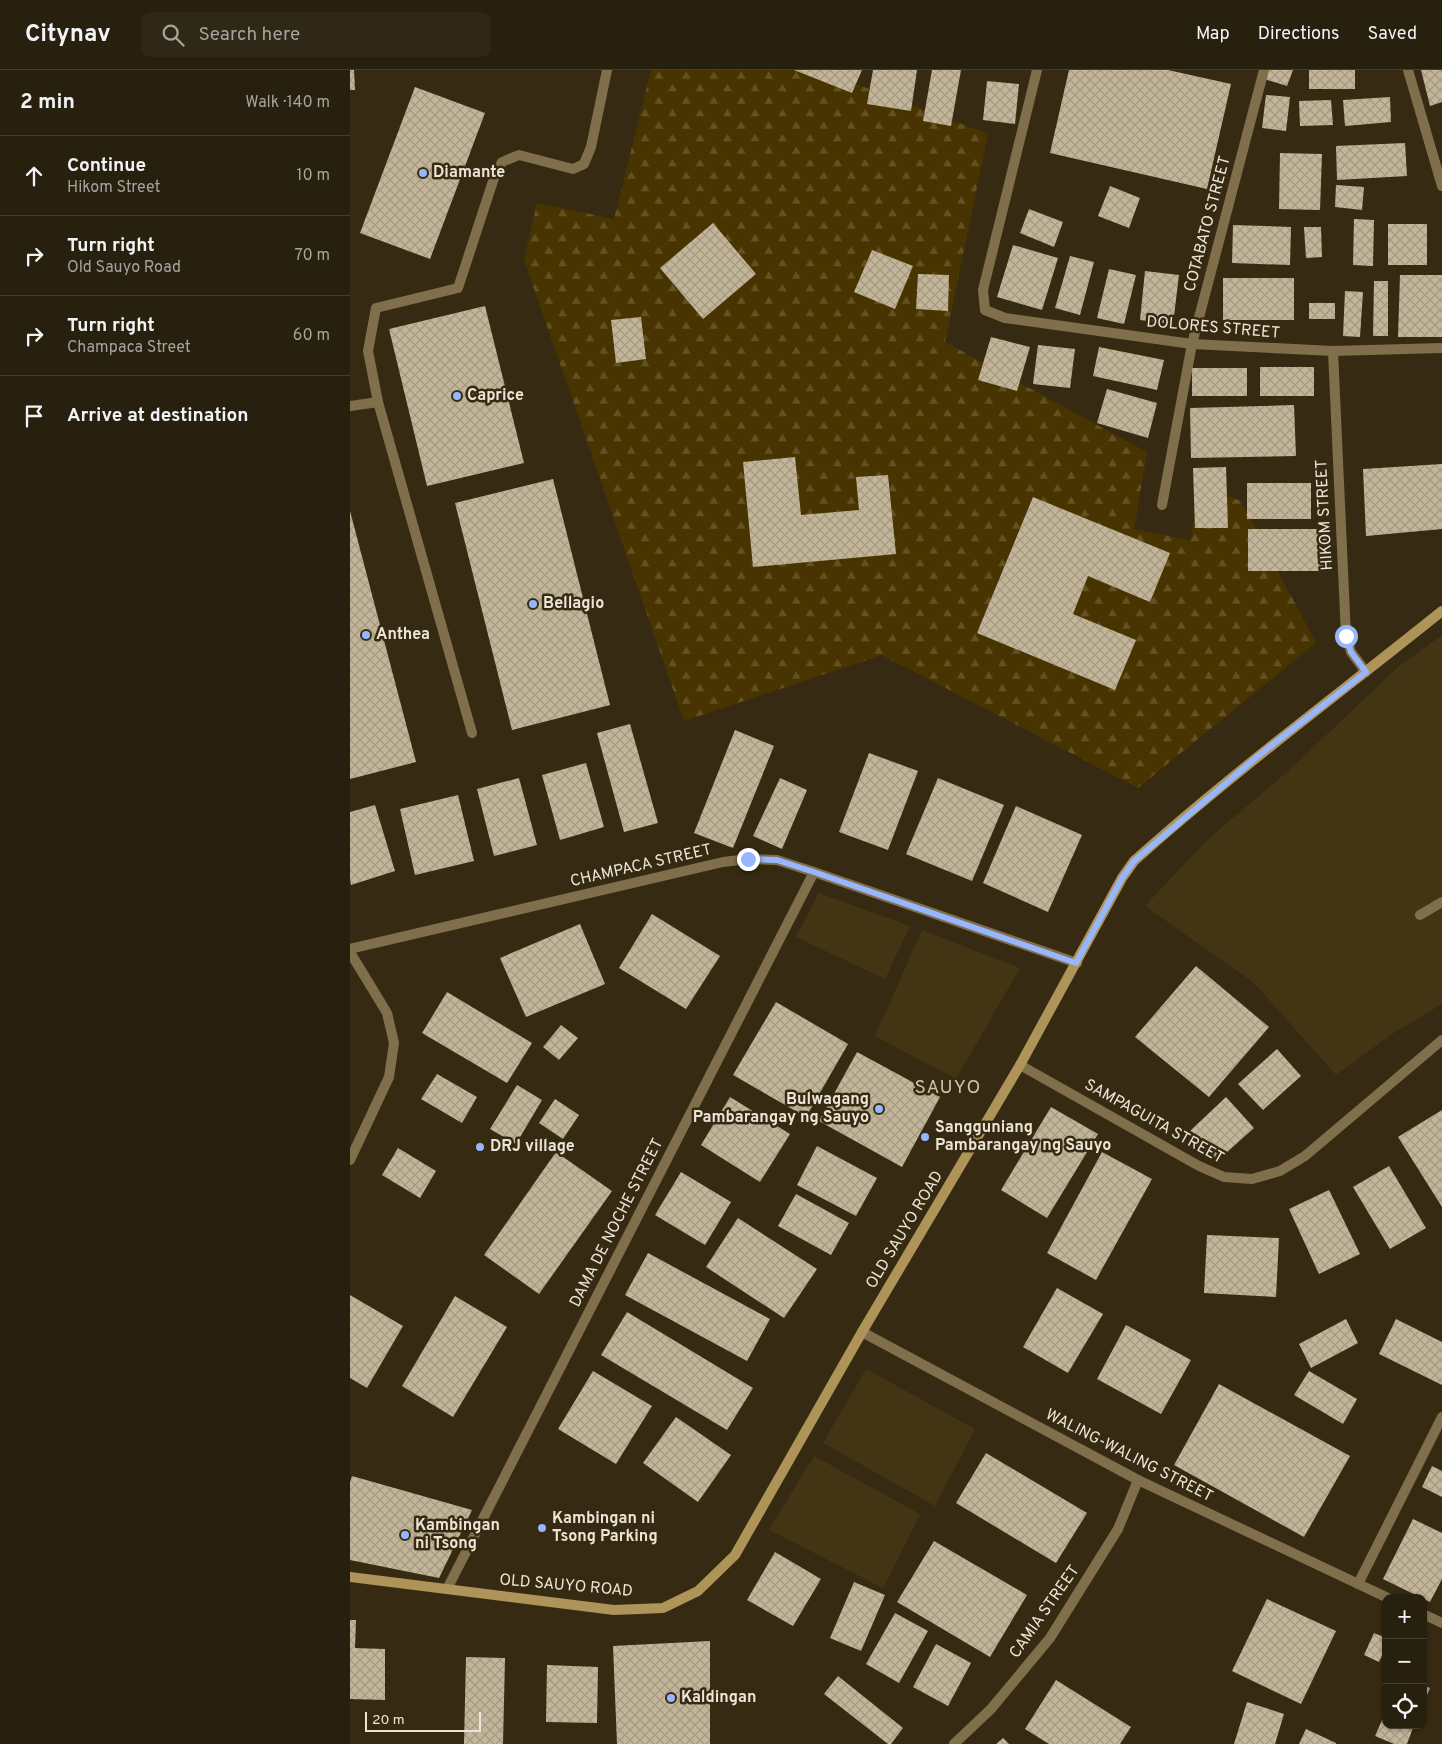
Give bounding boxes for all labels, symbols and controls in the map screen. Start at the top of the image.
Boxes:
search box [141,12,491,57]
text: Citynav [25,20,111,50]
icon: search [159,21,187,49]
text: Search here [199,23,300,47]
text: Map [1196,23,1230,46]
text: Directions [1258,23,1340,46]
text: Saved [1368,23,1417,46]
text: 2 min [20,89,75,116]
text: Walk · 140 m [245,93,330,113]
text: Continue [67,154,146,178]
street label: COTABATO STREET [1180,154,1236,294]
icon: ahead [20,162,48,190]
place label: Diamante [433,163,505,183]
text: 10 m [296,166,330,186]
marker: Diamante [417,167,429,179]
text: Hikom Street [67,178,161,198]
text: Turn right [67,234,155,258]
icon: right [20,242,48,270]
text: 70 m [295,246,330,266]
text: Old Sauyo Road [67,258,181,278]
street label: DOLORES STREET [1145,312,1281,344]
text: Turn right [67,314,155,338]
icon: right [20,322,48,350]
text: 60 m [293,326,330,346]
text: Champaca Street [67,338,191,358]
place label: Caprice [467,386,524,406]
marker: Caprice [451,390,463,402]
icon: arrive [20,402,48,430]
text: Arrive at destination [67,404,248,428]
street label: HIKOM STREET [1312,459,1338,571]
place label: Bellagio [543,594,604,614]
marker: Bellagio [527,598,539,610]
place label: Anthea [376,625,430,645]
route start [1335,625,1358,648]
marker: Anthea [360,629,372,641]
street label: CHAMPACA STREET [568,840,714,892]
route end [737,848,760,871]
street label: SAMPAGUITA STREET [1081,1075,1227,1169]
district label: SAUYO [915,1076,981,1100]
place label: Bulwagang Pambarangay ng Sauyo [693,1090,869,1128]
marker: Bulwagang Pambarangay ng Sauyo [873,1103,885,1115]
place label: Sangguniang Pambarangay ng Sauyo [935,1118,1111,1156]
marker: Sangguniang Pambarangay ng Sauyo [919,1131,931,1143]
street label: DAMA DE NOCHE STREET [566,1135,668,1311]
place label: DRJ village [490,1137,575,1157]
marker: DRJ village [474,1141,486,1153]
street label: OLD SAUYO ROAD [862,1167,948,1293]
street label: WALING-WALING STREET [1042,1405,1216,1507]
place label: Kambingan ni Tsong Parking [552,1509,658,1547]
place label: Kambingan ni Tsong [415,1516,500,1554]
marker: Kambingan ni Tsong Parking [536,1522,548,1534]
marker: Kambingan ni Tsong [399,1529,411,1541]
street label: CAMIA STREET [1006,1562,1084,1662]
street label: OLD SAUYO ROAD [498,1570,634,1602]
map controls [1382,1594,1427,1729]
button: + [1382,1594,1427,1639]
button: − [1382,1639,1427,1684]
button: locate [1382,1684,1427,1729]
place label: Kaldingan [681,1688,757,1708]
marker: Kaldingan [665,1692,677,1704]
scale bar [365,1709,481,1732]
text: 20 m [372,1712,405,1729]

